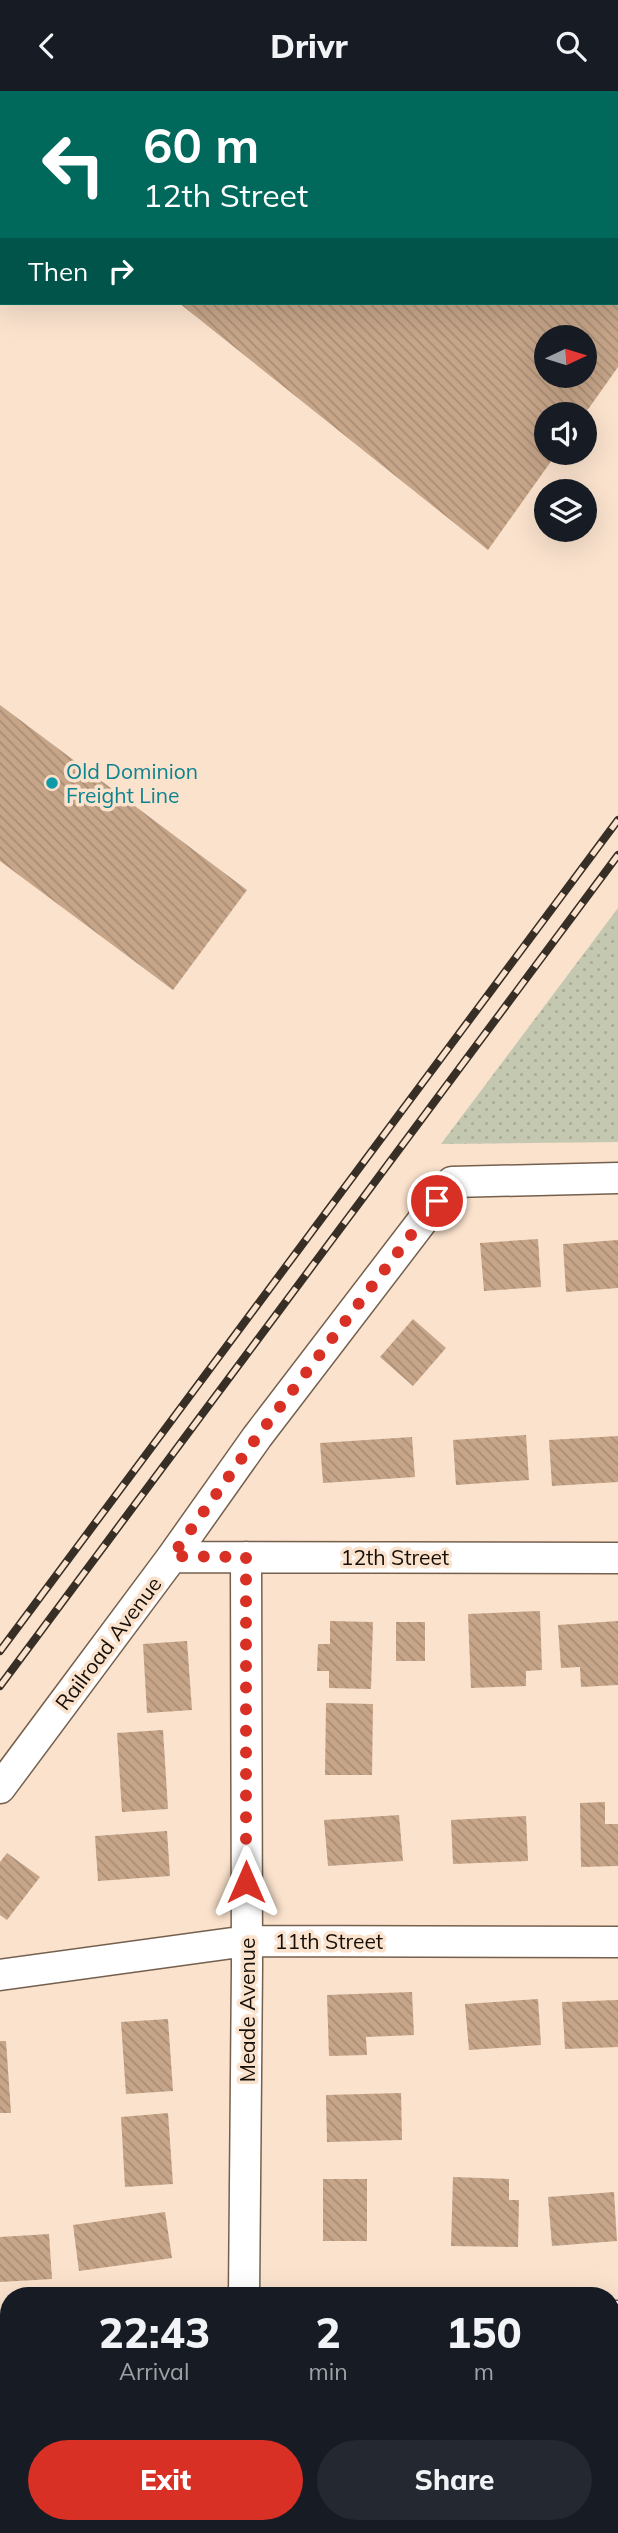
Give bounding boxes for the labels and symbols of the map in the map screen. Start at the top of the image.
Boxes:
north arrow [534,325,597,389]
place label: Old Dominion Freight Line [66,758,198,808]
marker: Old Dominion Freight Line [44,775,60,791]
pin [407,1171,467,1231]
street label: 12th Street [341,1544,449,1570]
street label: Railroad Avenue [49,1571,167,1715]
position arrow [209,1845,283,1919]
street label: 11th Street [275,1928,383,1954]
street label: Meade Avenue [234,1938,260,2082]

